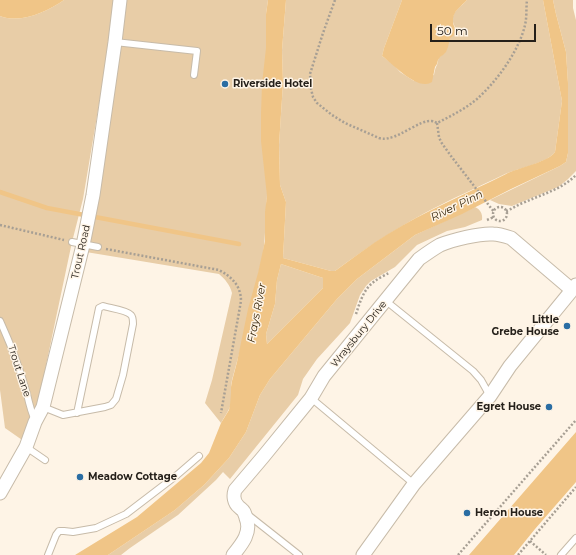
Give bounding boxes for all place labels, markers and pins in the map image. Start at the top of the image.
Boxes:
place label: Riverside Hotel [233,78,312,90]
marker: Riverside Hotel [220,79,230,89]
place label: Little Grebe House [492,314,559,338]
marker: Little Grebe House [562,321,572,331]
place label: Egret House [476,401,541,413]
marker: Egret House [544,402,554,412]
place label: Meadow Cottage [88,471,177,483]
marker: Meadow Cottage [75,472,85,482]
place label: Heron House [475,507,543,519]
marker: Heron House [462,508,472,518]

